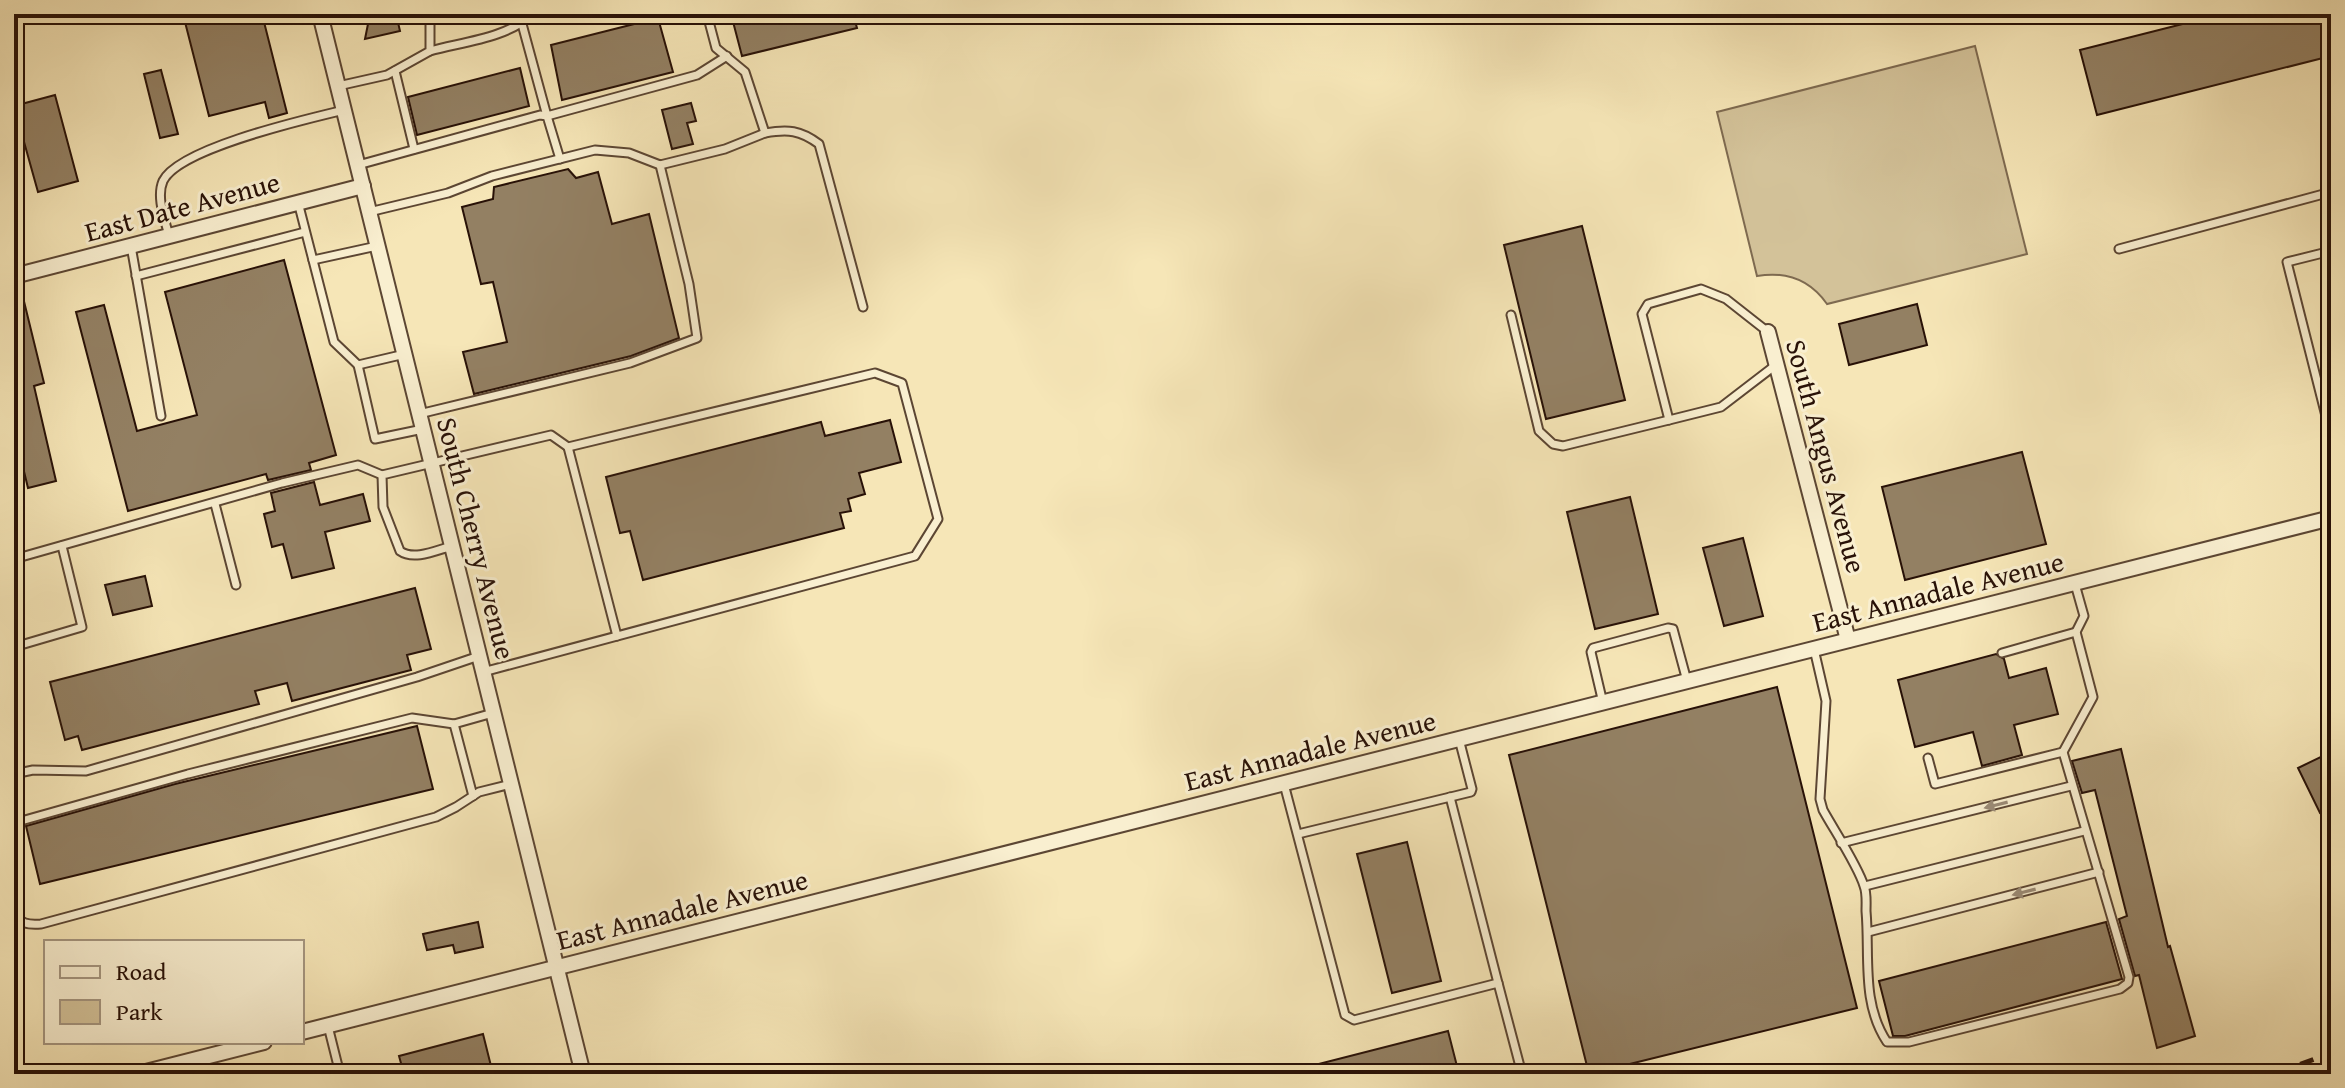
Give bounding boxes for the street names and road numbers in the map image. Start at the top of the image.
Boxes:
street label: East Date Avenue [80,160,284,252]
street label: South Angus Avenue [1776,335,1878,577]
street label: South Cherry Avenue [427,413,527,663]
street label: East Annadale Avenue [1808,540,2068,642]
street label: East Annadale Avenue [1180,699,1440,801]
street label: East Annadale Avenue [552,858,812,960]

